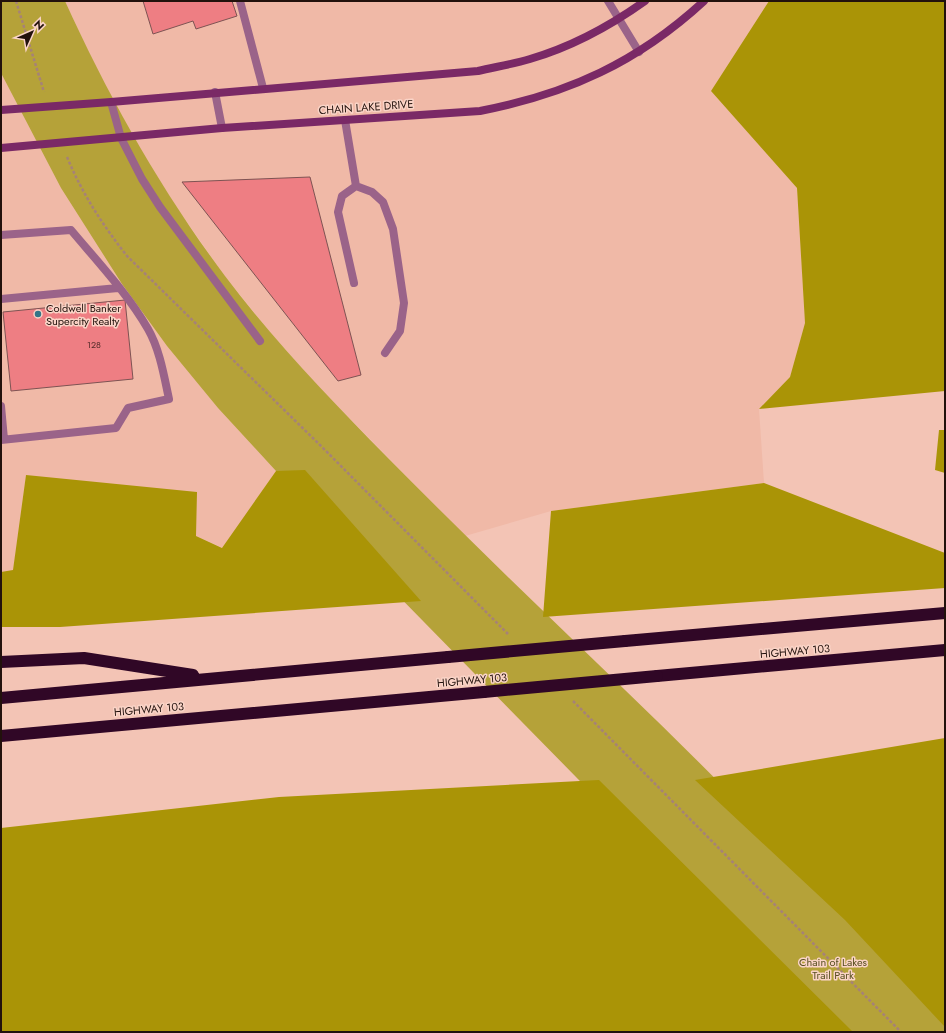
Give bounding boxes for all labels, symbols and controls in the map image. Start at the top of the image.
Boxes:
north arrow [12,12,52,52]
text: N [30,16,48,34]
street label: CHAIN LAKE DRIVE [318,96,414,118]
place label: Coldwell Banker Supercity Realty [46,300,121,329]
marker: Coldwell Banker Supercity Realty [33,309,43,319]
house number: 128 [87,338,101,351]
street label: HIGHWAY 103 [759,640,831,662]
street label: HIGHWAY 103 [436,669,508,691]
street label: HIGHWAY 103 [113,698,185,720]
park label: Chain of Lakes Trail Park [799,954,868,983]

